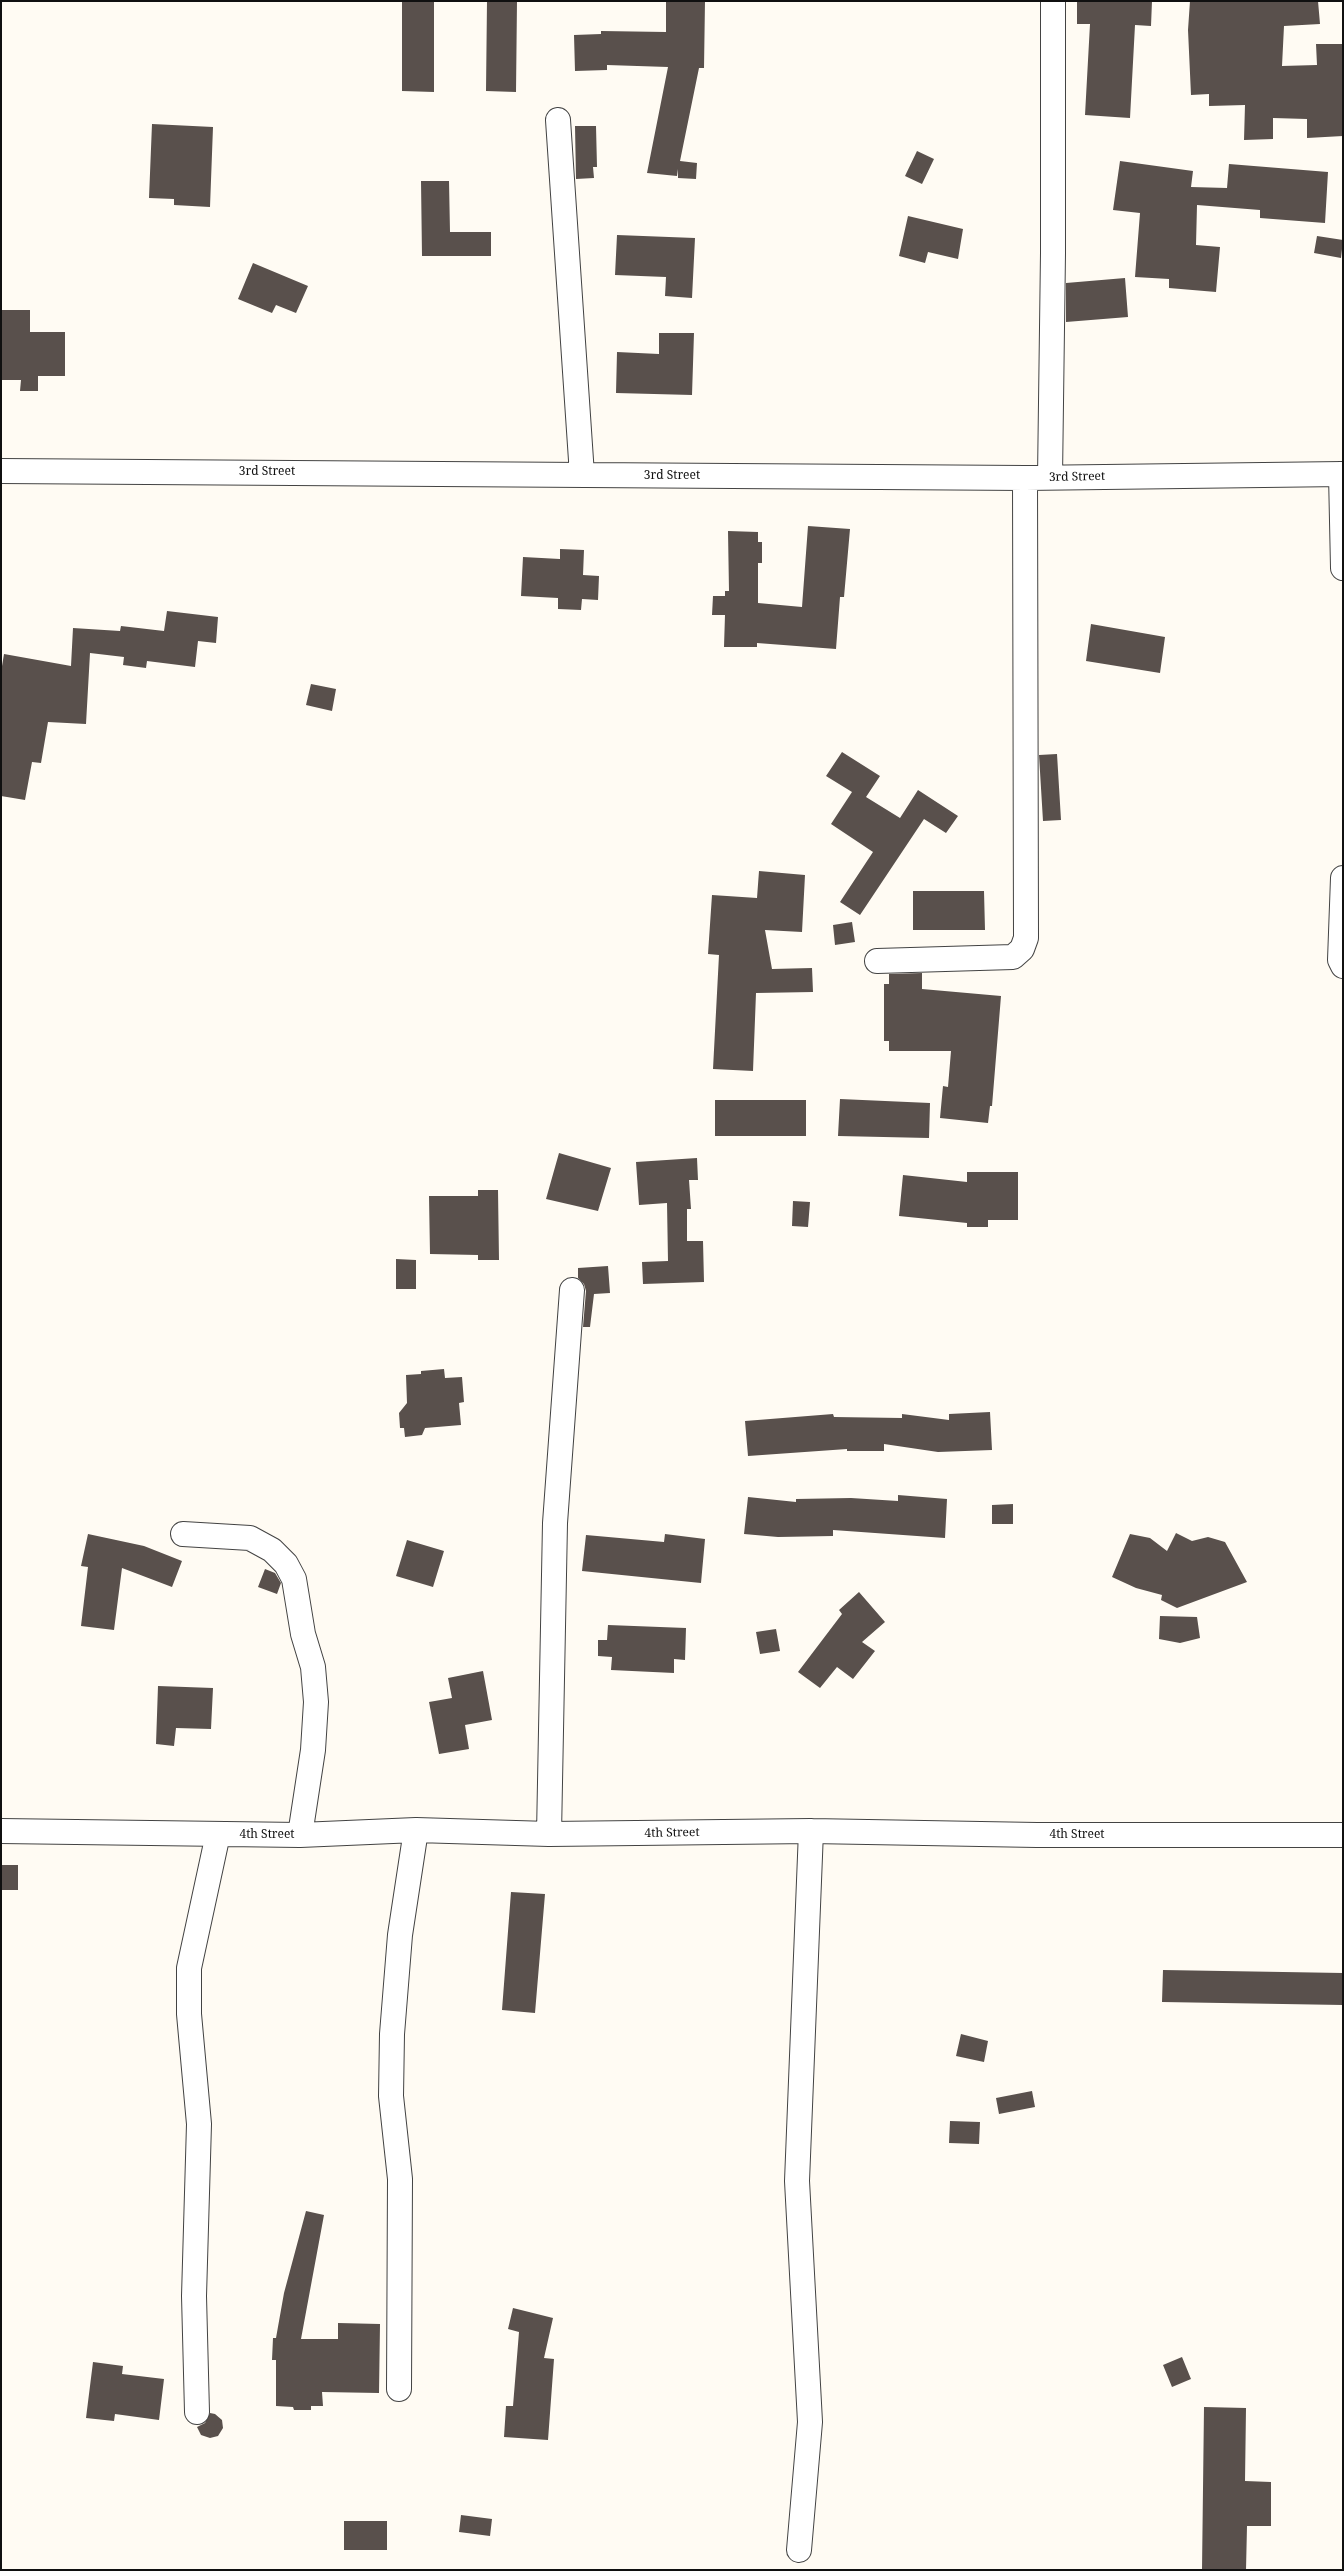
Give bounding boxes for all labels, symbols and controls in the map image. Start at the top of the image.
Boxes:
street label: 3rd Street [239,465,295,479]
street label: 3rd Street [644,469,700,483]
street label: 3rd Street [1049,469,1105,485]
street label: 4th Street [644,1825,700,1841]
street label: 4th Street [239,1828,295,1842]
street label: 4th Street [1049,1828,1105,1842]

